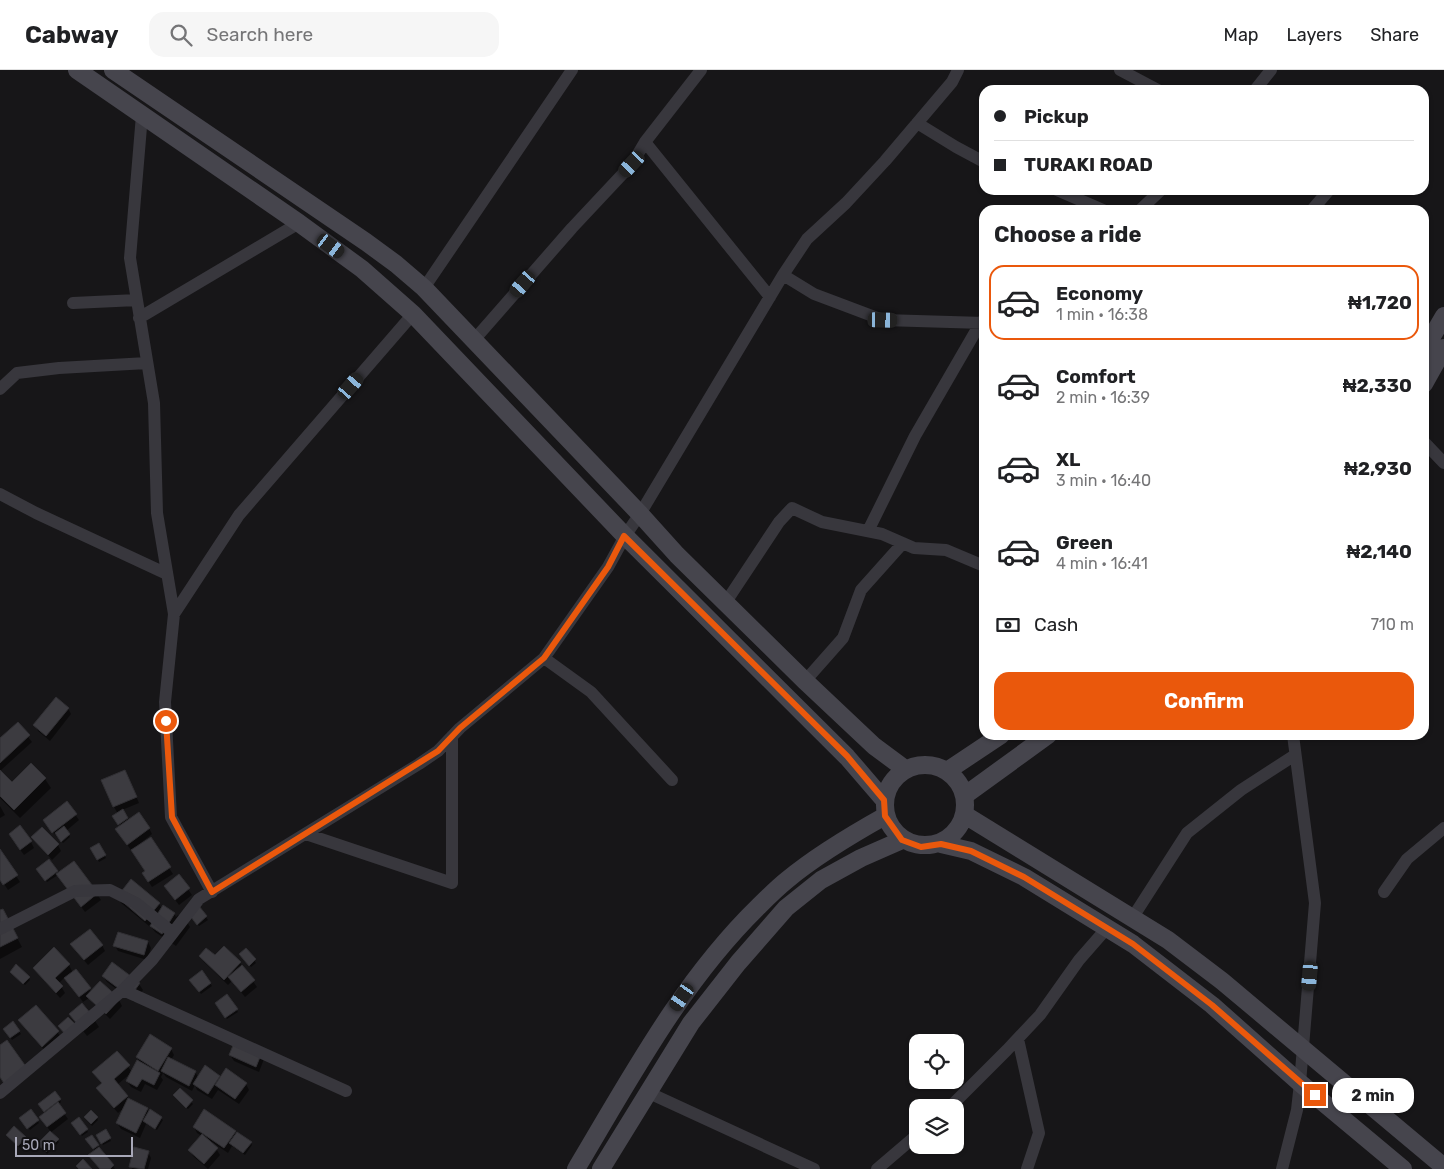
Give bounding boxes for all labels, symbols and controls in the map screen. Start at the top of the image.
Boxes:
search box [149,12,499,57]
text: Cabway [25,21,119,49]
icon: search [167,21,195,49]
text: Search here [207,23,313,46]
text: Map [1224,24,1259,46]
text: Layers [1287,24,1342,46]
text: Share [1370,24,1419,46]
text: Pickup [1024,105,1089,128]
car [616,148,647,180]
text: TURAKI ROAD [1024,153,1153,176]
text: Choose a ride [994,221,1141,248]
car [314,231,347,261]
car [507,268,538,300]
icon: car [996,280,1041,325]
text: Economy [1056,282,1143,305]
text: ₦1,720 [1348,291,1412,314]
text: 1 min · 16:38 [1056,305,1148,324]
car [867,312,898,328]
icon: car [996,363,1041,408]
text: Comfort [1056,365,1136,388]
car [335,370,366,402]
text: ₦2,330 [1343,374,1412,397]
text: 2 min · 16:39 [1056,388,1150,407]
icon: car [996,446,1041,491]
text: XL [1056,448,1080,471]
text: ₦2,930 [1344,457,1412,480]
text: 3 min · 16:40 [1056,471,1151,490]
icon: car [996,529,1041,574]
text: Green [1056,531,1113,554]
text: ₦2,140 [1347,540,1412,563]
text: 4 min · 16:41 [1056,554,1148,573]
icon: cash [994,611,1022,639]
text: Cash [1034,613,1078,636]
text: 710 m [1371,615,1414,634]
button: Confirm [994,672,1414,730]
route start [155,710,177,732]
car [1301,960,1318,992]
car [667,980,696,1014]
map controls [909,1034,964,1154]
button: locate [909,1034,964,1089]
callout: 2 min [1332,1078,1415,1112]
route end [1304,1084,1326,1106]
text: 2 min [1351,1086,1395,1105]
button: layers [909,1099,964,1154]
scale bar [15,1134,132,1157]
text: 50 m [22,1137,55,1154]

